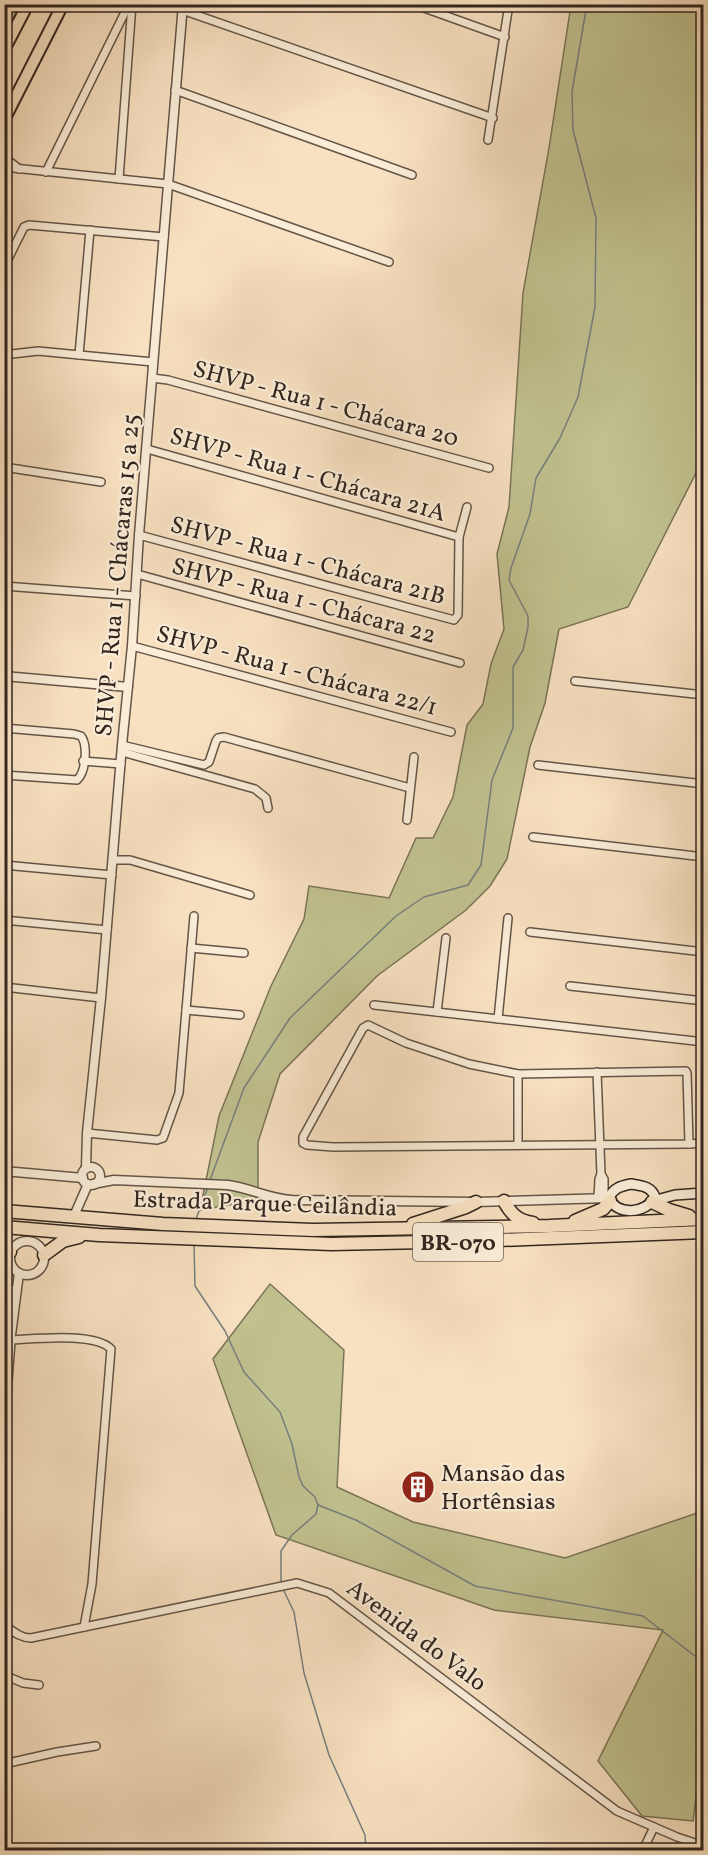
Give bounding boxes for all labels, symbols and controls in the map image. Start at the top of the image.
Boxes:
street label: SHVP - Rua 1 - Chácara 20 [189,353,462,457]
street label: SHVP - Rua 1 - Chácaras 15 a 25 [88,412,150,738]
street label: SHVP - Rua 1 - Chácara 21A [165,420,450,532]
street label: SHVP - Rua 1 - Chácara 21B [166,509,449,615]
street label: SHVP - Rua 1 - Chácara 22 [168,550,439,654]
street label: SHVP - Rua 1 - Chácara 22/1 [152,618,441,726]
street label: Estrada Parque Ceilândia [132,1183,398,1227]
road number: BR-070 [413,1223,503,1261]
place label: Mansão das Hortênsias [441,1458,565,1520]
building icon: Mansão das Hortênsias [400,1469,436,1505]
street label: Avenida do Valo [339,1573,493,1701]

